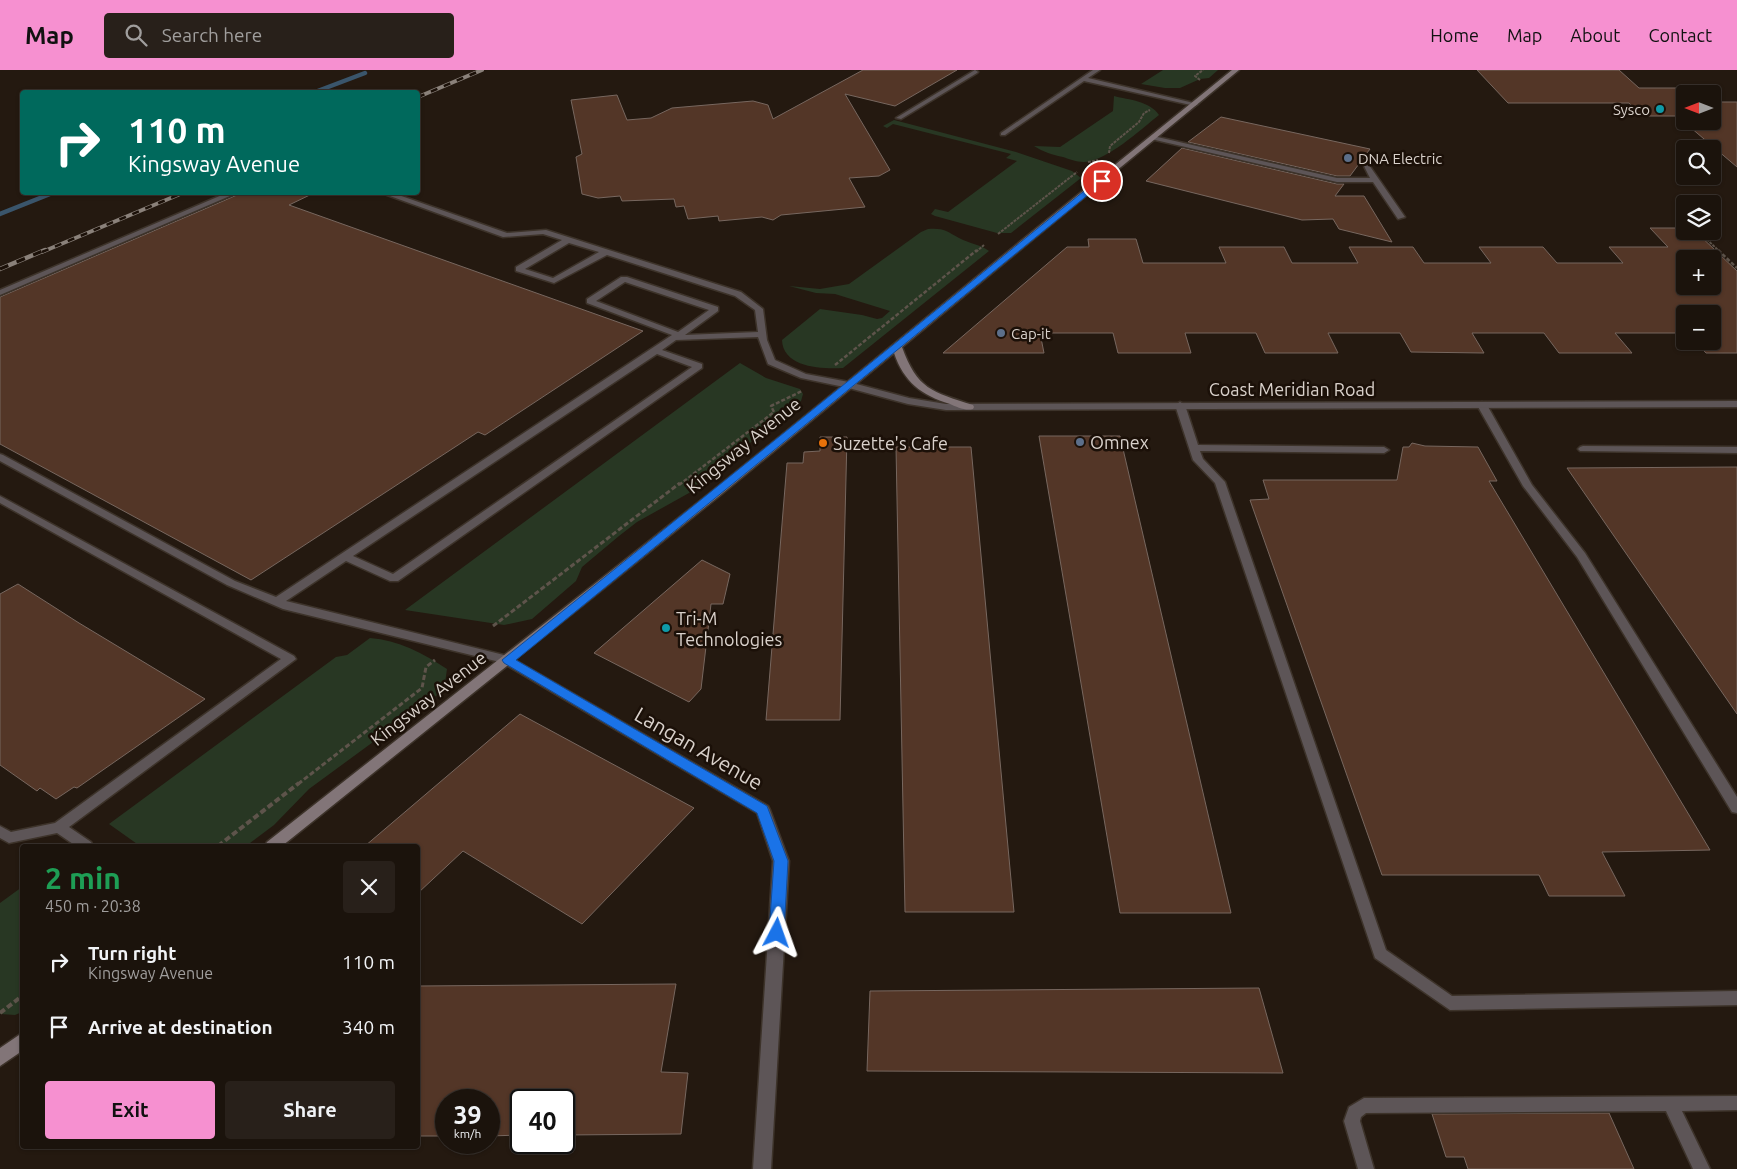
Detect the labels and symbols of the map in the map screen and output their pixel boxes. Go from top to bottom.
north arrow [1676,85,1721,130]
place label: Sysco [1613,101,1650,118]
marker: Sysco [1654,103,1666,115]
place label: DNA Electric [1358,150,1442,167]
marker: DNA Electric [1342,152,1354,164]
pin [1081,160,1123,202]
place label: Cap-it [1011,325,1051,342]
marker: Cap-it [995,327,1007,339]
street label: Coast Meridian Road [1209,379,1375,399]
street label: Kingsway Avenue [682,393,804,497]
place label: Omnex [1090,432,1149,452]
place label: Suzette's Cafe [833,433,948,453]
marker: Omnex [1074,436,1086,448]
marker: Suzette's Cafe [817,437,829,449]
place label: Tri-M Technologies [676,608,782,649]
marker: Tri-M Technologies [660,622,672,634]
street label: Kingsway Avenue [366,647,490,749]
street label: Langan Avenue [631,702,767,794]
position arrow [750,906,802,958]
speed limit sign: 40 [510,1089,575,1154]

